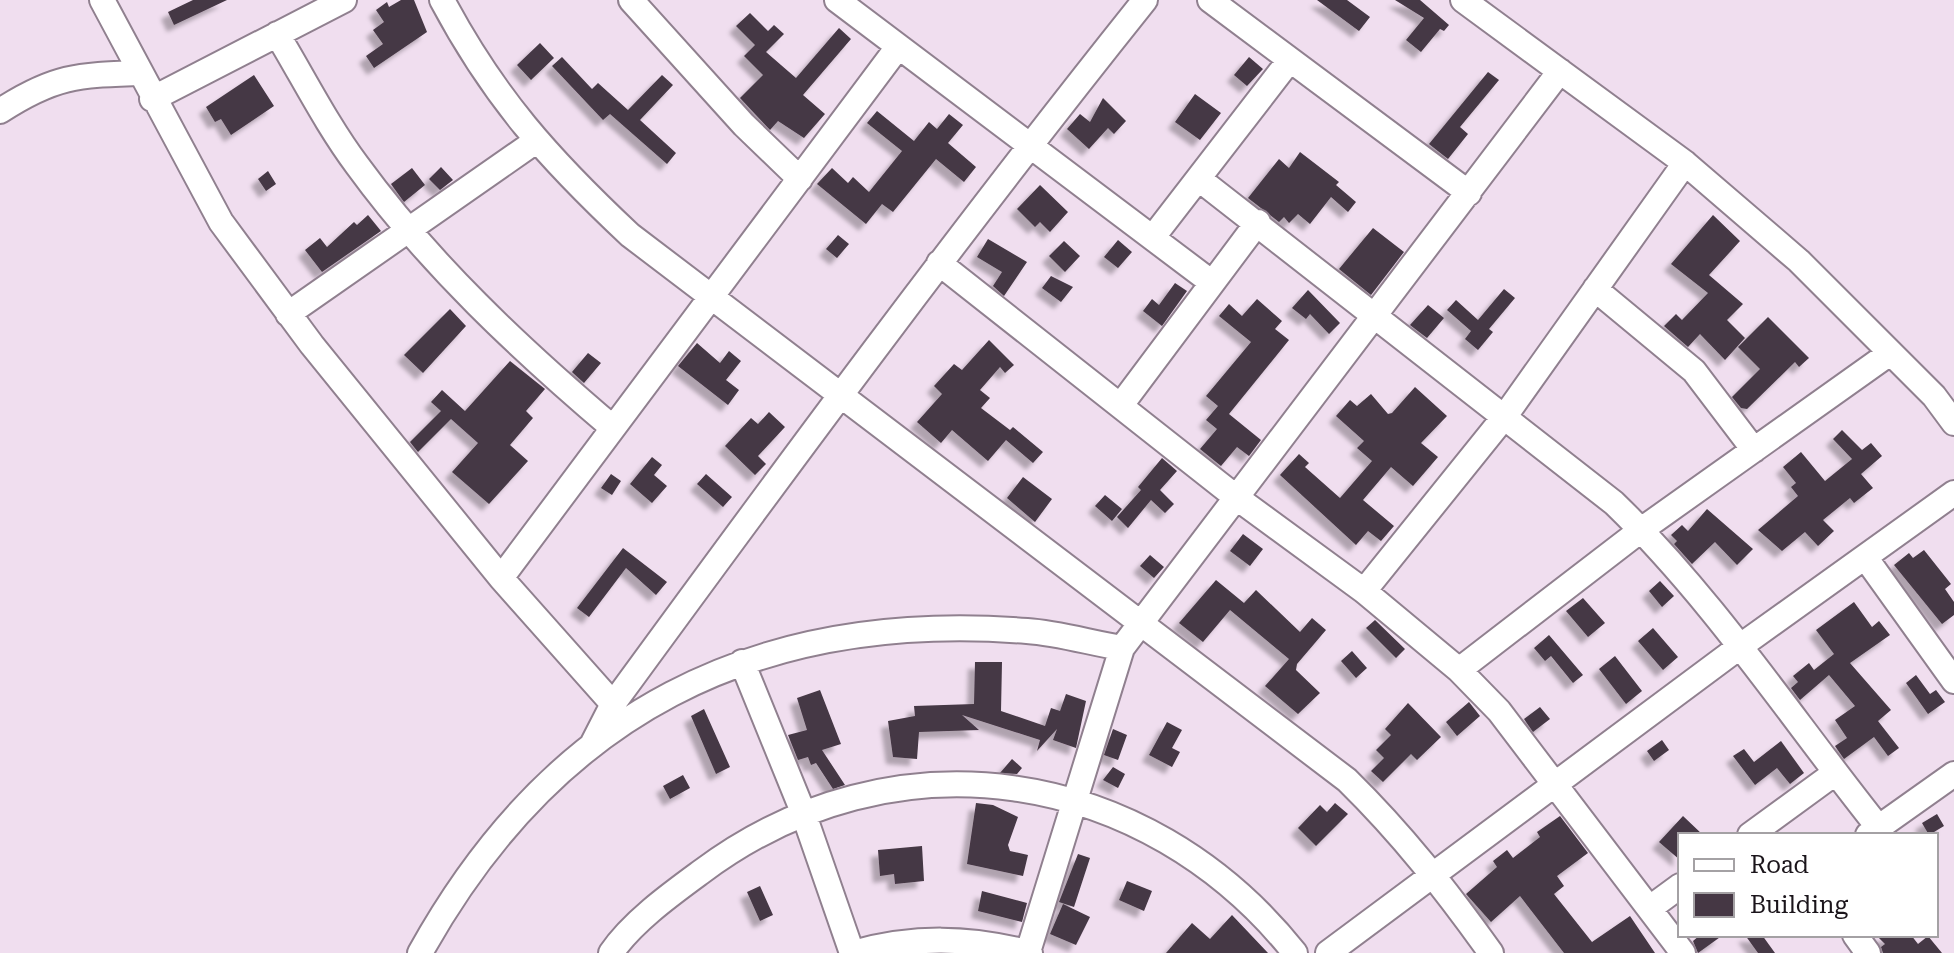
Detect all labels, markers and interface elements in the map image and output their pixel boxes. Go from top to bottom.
legend [1678,833,1938,937]
text: Road [1750,851,1809,879]
text: Building [1750,891,1848,919]

